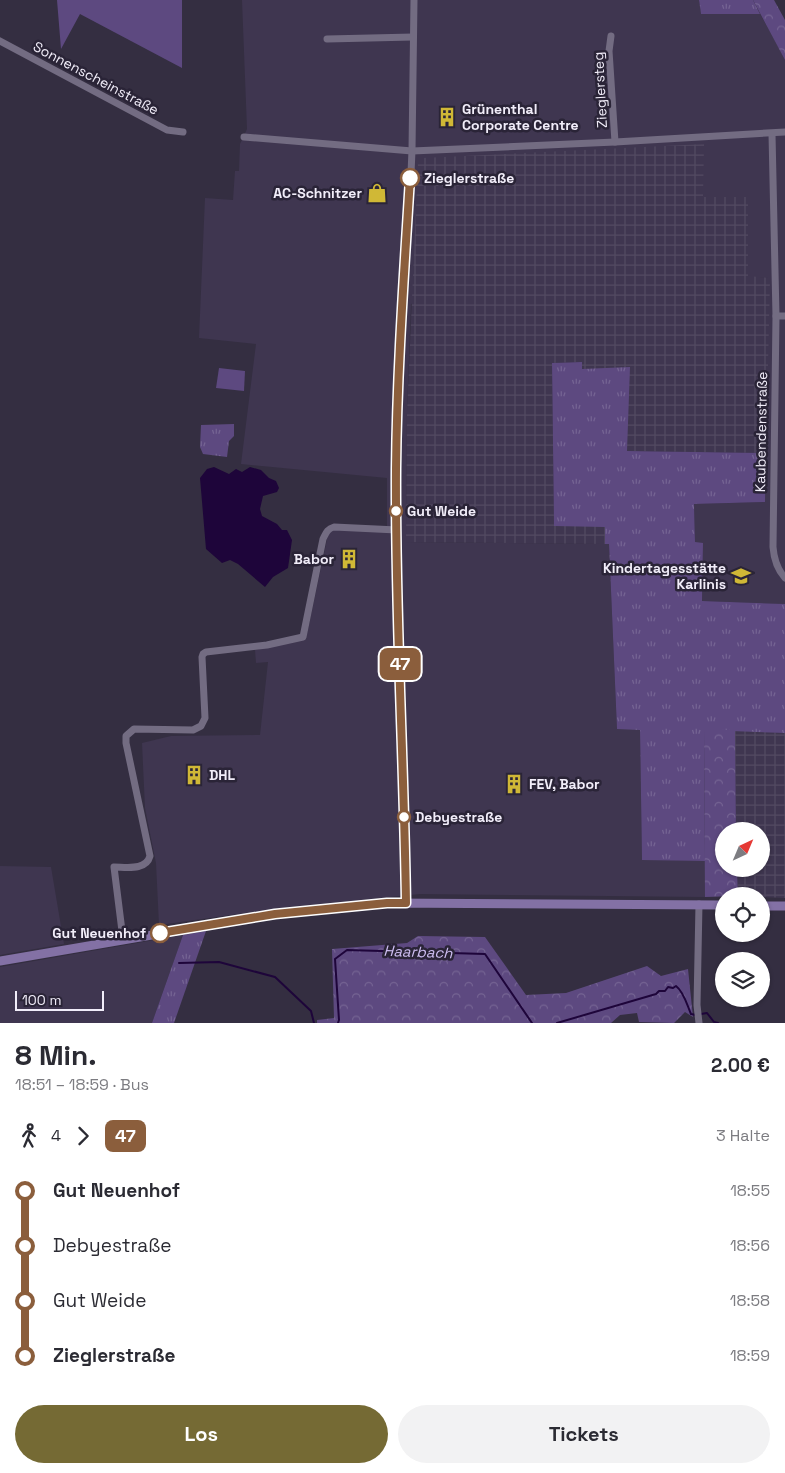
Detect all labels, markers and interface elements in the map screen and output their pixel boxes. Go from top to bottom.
street label: Sonnenscheinstraße [30,37,162,119]
street label: Zieglersteg [589,51,611,129]
place label: Grünenthal Corporate Centre [462,100,579,134]
building icon: Grünenthal Corporate Centre [436,106,458,128]
marker: Zieglerstraße [400,168,420,188]
place label: Zieglerstraße [424,169,514,187]
shop icon: AC-Schnitzer [366,182,388,204]
place label: AC-Schnitzer [273,184,362,202]
street label: Kaubendenstraße [751,372,771,492]
place label: Gut Weide [407,502,476,520]
marker: Gut Weide [389,504,403,518]
building icon: Babor [338,548,360,570]
place label: Babor [294,550,334,568]
place label: Kindertagesstätte Karlinis [603,559,726,593]
school or university icon: Kindertagesstätte Karlinis [730,565,752,587]
line badge: 47 [378,648,422,680]
text: 47 [390,652,410,675]
building icon: DHL [183,764,205,786]
place label: DHL [209,766,236,784]
building icon: FEV, Babor [503,773,525,795]
place label: FEV, Babor [529,775,600,793]
place label: Debyestraße [415,808,502,826]
marker: Debyestraße [397,810,411,824]
north arrow [715,822,770,878]
map controls [715,822,770,1007]
button: locate [715,887,770,942]
marker: Gut Neuenhof [150,923,170,943]
place label: Gut Neuenhof [52,924,146,942]
water label: Haarbach [383,941,454,962]
button: layers [715,952,770,1007]
scale bar [15,988,104,1011]
text: 100 m [22,991,61,1009]
text: 8 Min. [15,1037,97,1073]
text: 2.00 € [711,1053,770,1078]
text: 18:51 – 18:59 · Bus [15,1074,149,1095]
icon: walk [15,1122,43,1150]
icon: forward [69,1122,97,1150]
text: 47 [115,1124,136,1147]
text: 4 [51,1125,61,1146]
text: 3 Halte [716,1125,770,1146]
text: Gut Neuenhof [53,1178,180,1203]
text: 18:55 [730,1180,770,1201]
text: Debyestraße [53,1233,171,1258]
text: 18:56 [730,1235,770,1256]
text: Gut Weide [53,1288,146,1313]
text: 18:58 [730,1290,770,1311]
text: Zieglerstraße [53,1343,175,1368]
text: 18:59 [730,1345,770,1366]
button: Los [15,1405,388,1463]
button: Tickets [398,1405,770,1463]

